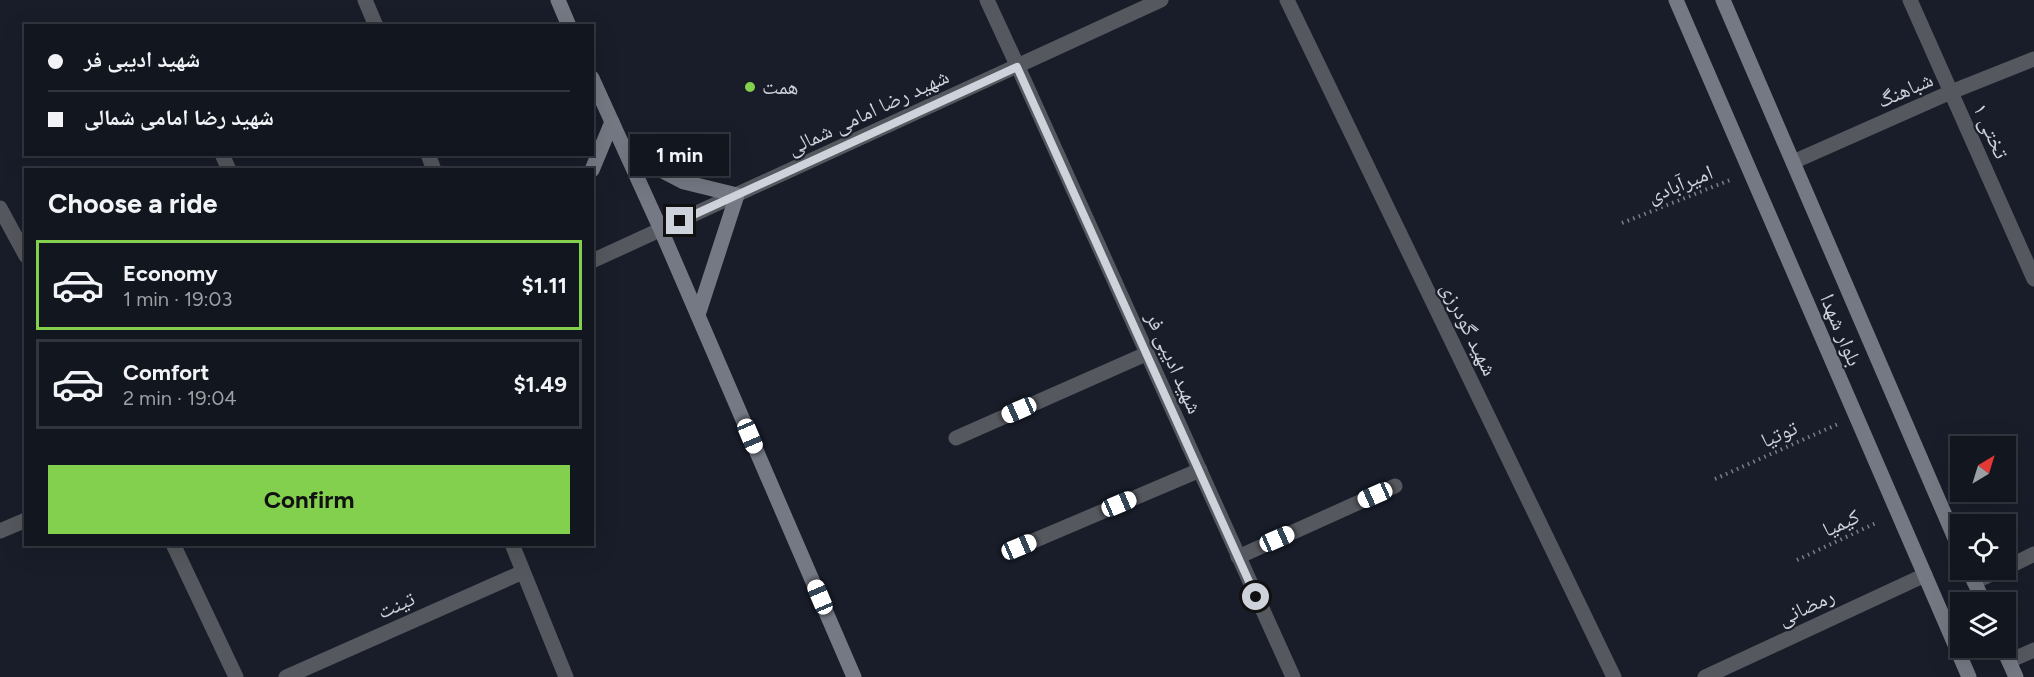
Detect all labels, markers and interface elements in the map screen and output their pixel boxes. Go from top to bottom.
text: شهید ادیبی فر [84,46,200,73]
street label: شهید رضا امامی شمالی [783,63,953,161]
street label: شباهنگ [1873,66,1937,113]
place label: همت [762,74,799,99]
marker: همت [743,80,757,94]
street label: تختی ١ [1967,99,2015,163]
text: شهید رضا امامی شمالی [84,104,274,131]
callout: 1 min [630,134,730,176]
text: 1 min [656,143,703,167]
street label: امیرآبادی [1643,159,1716,208]
text: Choose a ride [48,187,217,220]
route end [666,207,693,234]
icon: car [51,258,105,312]
text: Economy [123,260,218,287]
text: $1.11 [522,272,567,299]
street label: شهید گودرزی [1436,278,1503,380]
text: 1 min · 19:03 [123,287,232,311]
street label: بلوار شهدا [1815,290,1868,370]
street label: شهید ادیبی فر [1140,307,1208,418]
icon: car [51,357,105,411]
text: Comfort [123,359,209,386]
text: $1.49 [513,371,567,398]
text: 2 min · 19:04 [123,386,237,410]
car [999,394,1039,426]
street label: توتیا [1757,415,1801,453]
car [735,416,765,456]
north arrow [1950,436,2016,502]
map controls [1950,436,2016,658]
button: Confirm [48,465,570,534]
car [1355,479,1395,511]
car [1099,489,1139,519]
street label: کیمیا [1818,503,1863,542]
button: locate [1950,514,2016,580]
car [1257,523,1297,555]
car [999,532,1039,562]
car [805,577,835,617]
route start [1242,583,1269,610]
street label: رمضانی [1774,583,1838,631]
street label: تینت [373,585,418,624]
button: layers [1950,592,2016,658]

